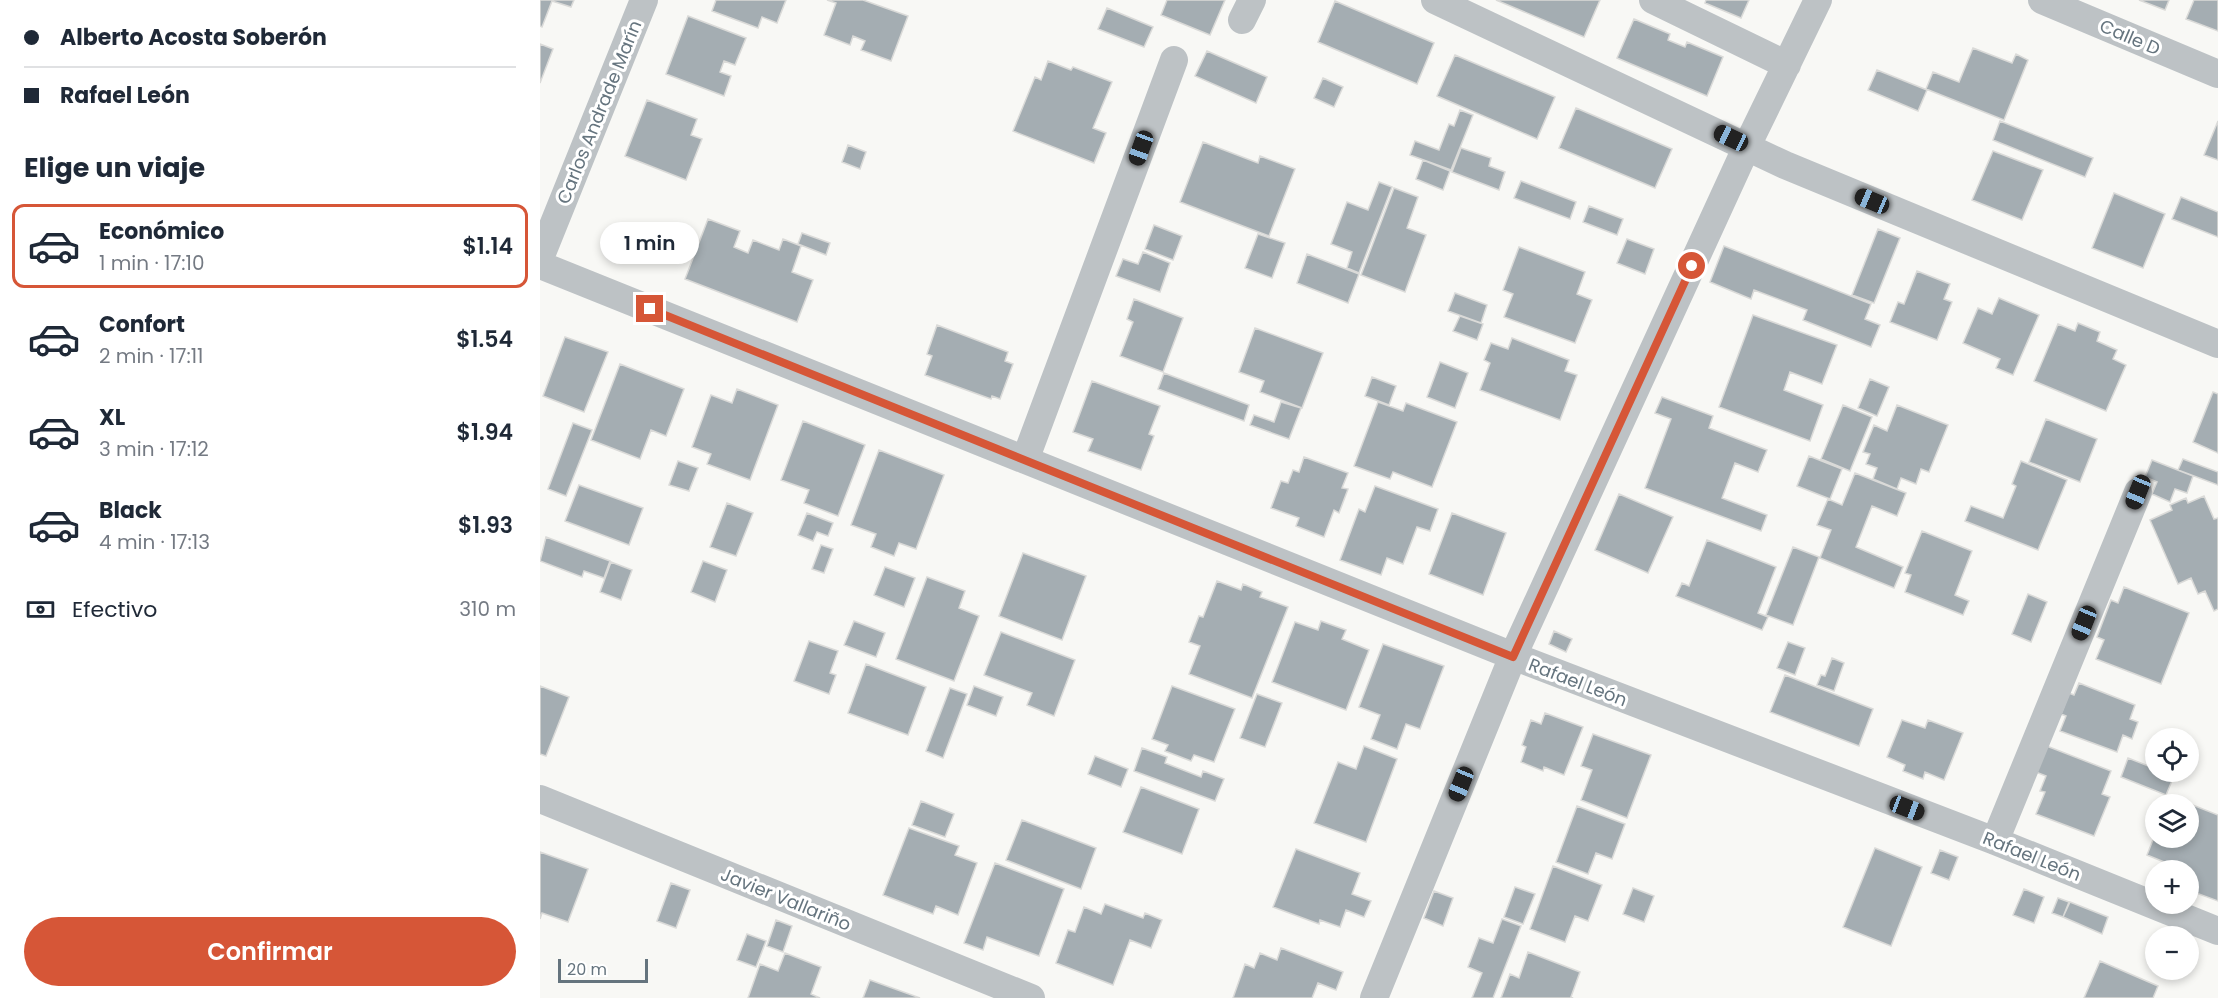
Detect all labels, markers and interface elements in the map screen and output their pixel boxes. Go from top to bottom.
street label: Calle D [2096,13,2164,61]
street label: Carlos Andrade Marín [551,16,647,208]
text: Alberto Acosta Soberón [60,22,327,53]
text: Rafael León [60,80,190,111]
car [1711,122,1751,154]
car [1126,128,1156,168]
text: Elige un viaje [24,149,205,186]
car [1852,186,1892,216]
text: Económico [99,216,224,247]
icon: car [27,219,81,273]
callout: 1 min [600,222,700,264]
text: 1 min [624,229,675,257]
text: $1.14 [462,231,513,262]
text: 1 min · 17:10 [99,249,205,277]
route start [1678,252,1705,279]
route end [636,295,663,322]
text: Confort [99,309,185,340]
icon: car [27,312,81,366]
text: $1.54 [456,324,513,355]
text: 2 min · 17:11 [99,342,203,370]
text: XL [99,402,125,433]
icon: car [27,405,81,459]
text: $1.94 [457,417,513,448]
text: 3 min · 17:12 [99,435,209,463]
car [2123,472,2153,512]
text: Black [99,495,162,526]
icon: car [27,498,81,552]
text: $1.93 [458,510,513,541]
text: 4 min · 17:13 [99,528,210,556]
icon: cash [24,593,57,626]
text: Efectivo [72,594,157,625]
text: 310 m [459,595,516,623]
car [2069,603,2099,643]
street label: Rafael León [1525,652,1631,712]
map controls [2145,728,2199,980]
button: locate [2145,728,2199,782]
car [1446,764,1476,804]
car [1887,793,1927,823]
button: layers [2145,794,2199,848]
street label: Rafael León [1979,825,2085,887]
button: + [2145,860,2199,914]
street label: Javier Vallariño [717,861,855,937]
button: Confirmar [24,917,516,986]
button: − [2145,926,2199,980]
scale bar [558,956,648,984]
text: 20 m [567,958,607,981]

